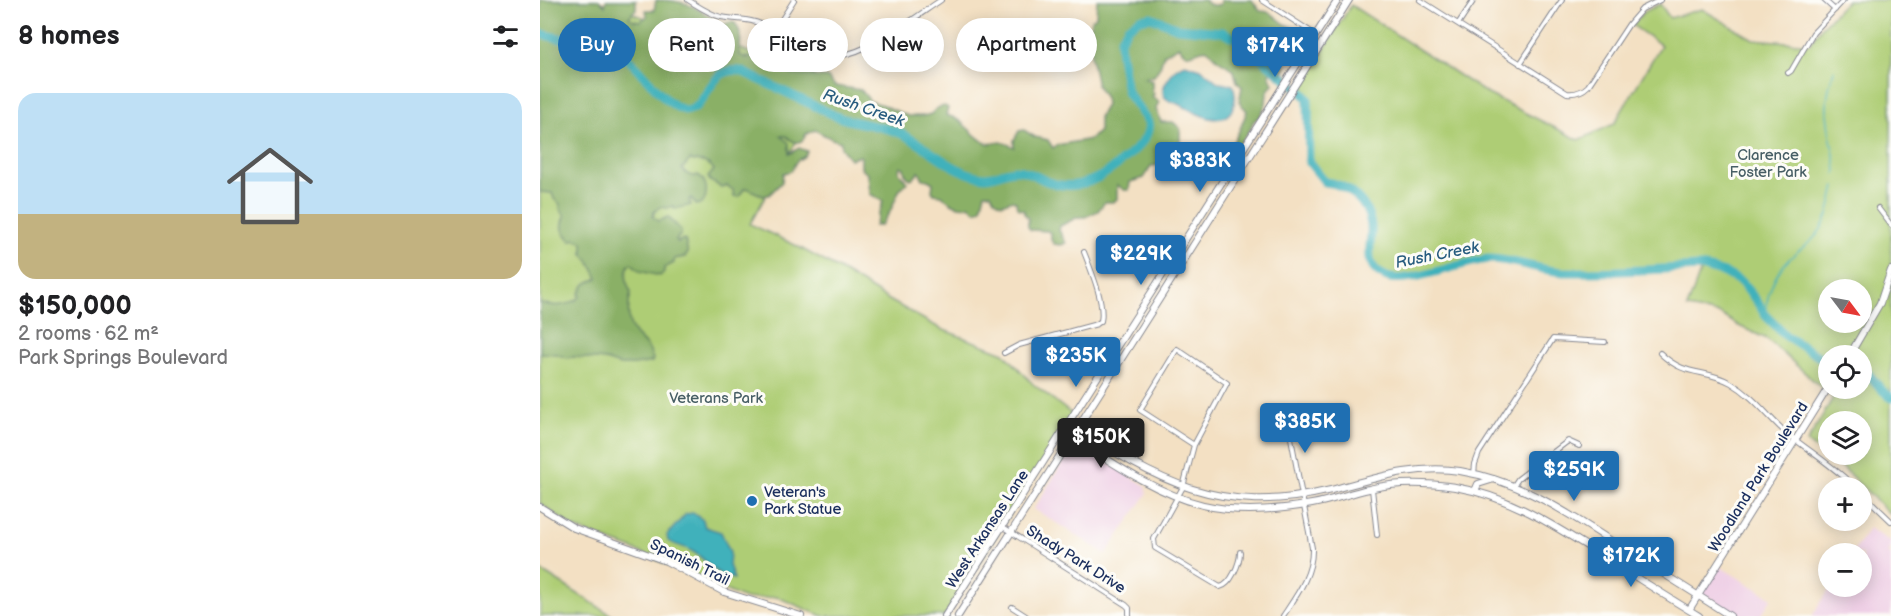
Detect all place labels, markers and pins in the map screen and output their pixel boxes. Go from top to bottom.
pin: $174K [1233,27,1317,78]
pin: $383K [1158,142,1242,193]
pin: $229K [1099,235,1183,286]
pin: $235K [1034,337,1118,388]
pin: $385K [1263,403,1347,454]
pin: $150K [1059,418,1143,469]
pin: $259K [1532,451,1616,502]
place label: Veteran's Park Statue [764,483,841,519]
marker: Veteran's Park Statue [745,494,759,508]
pin: $172K [1589,537,1673,588]

